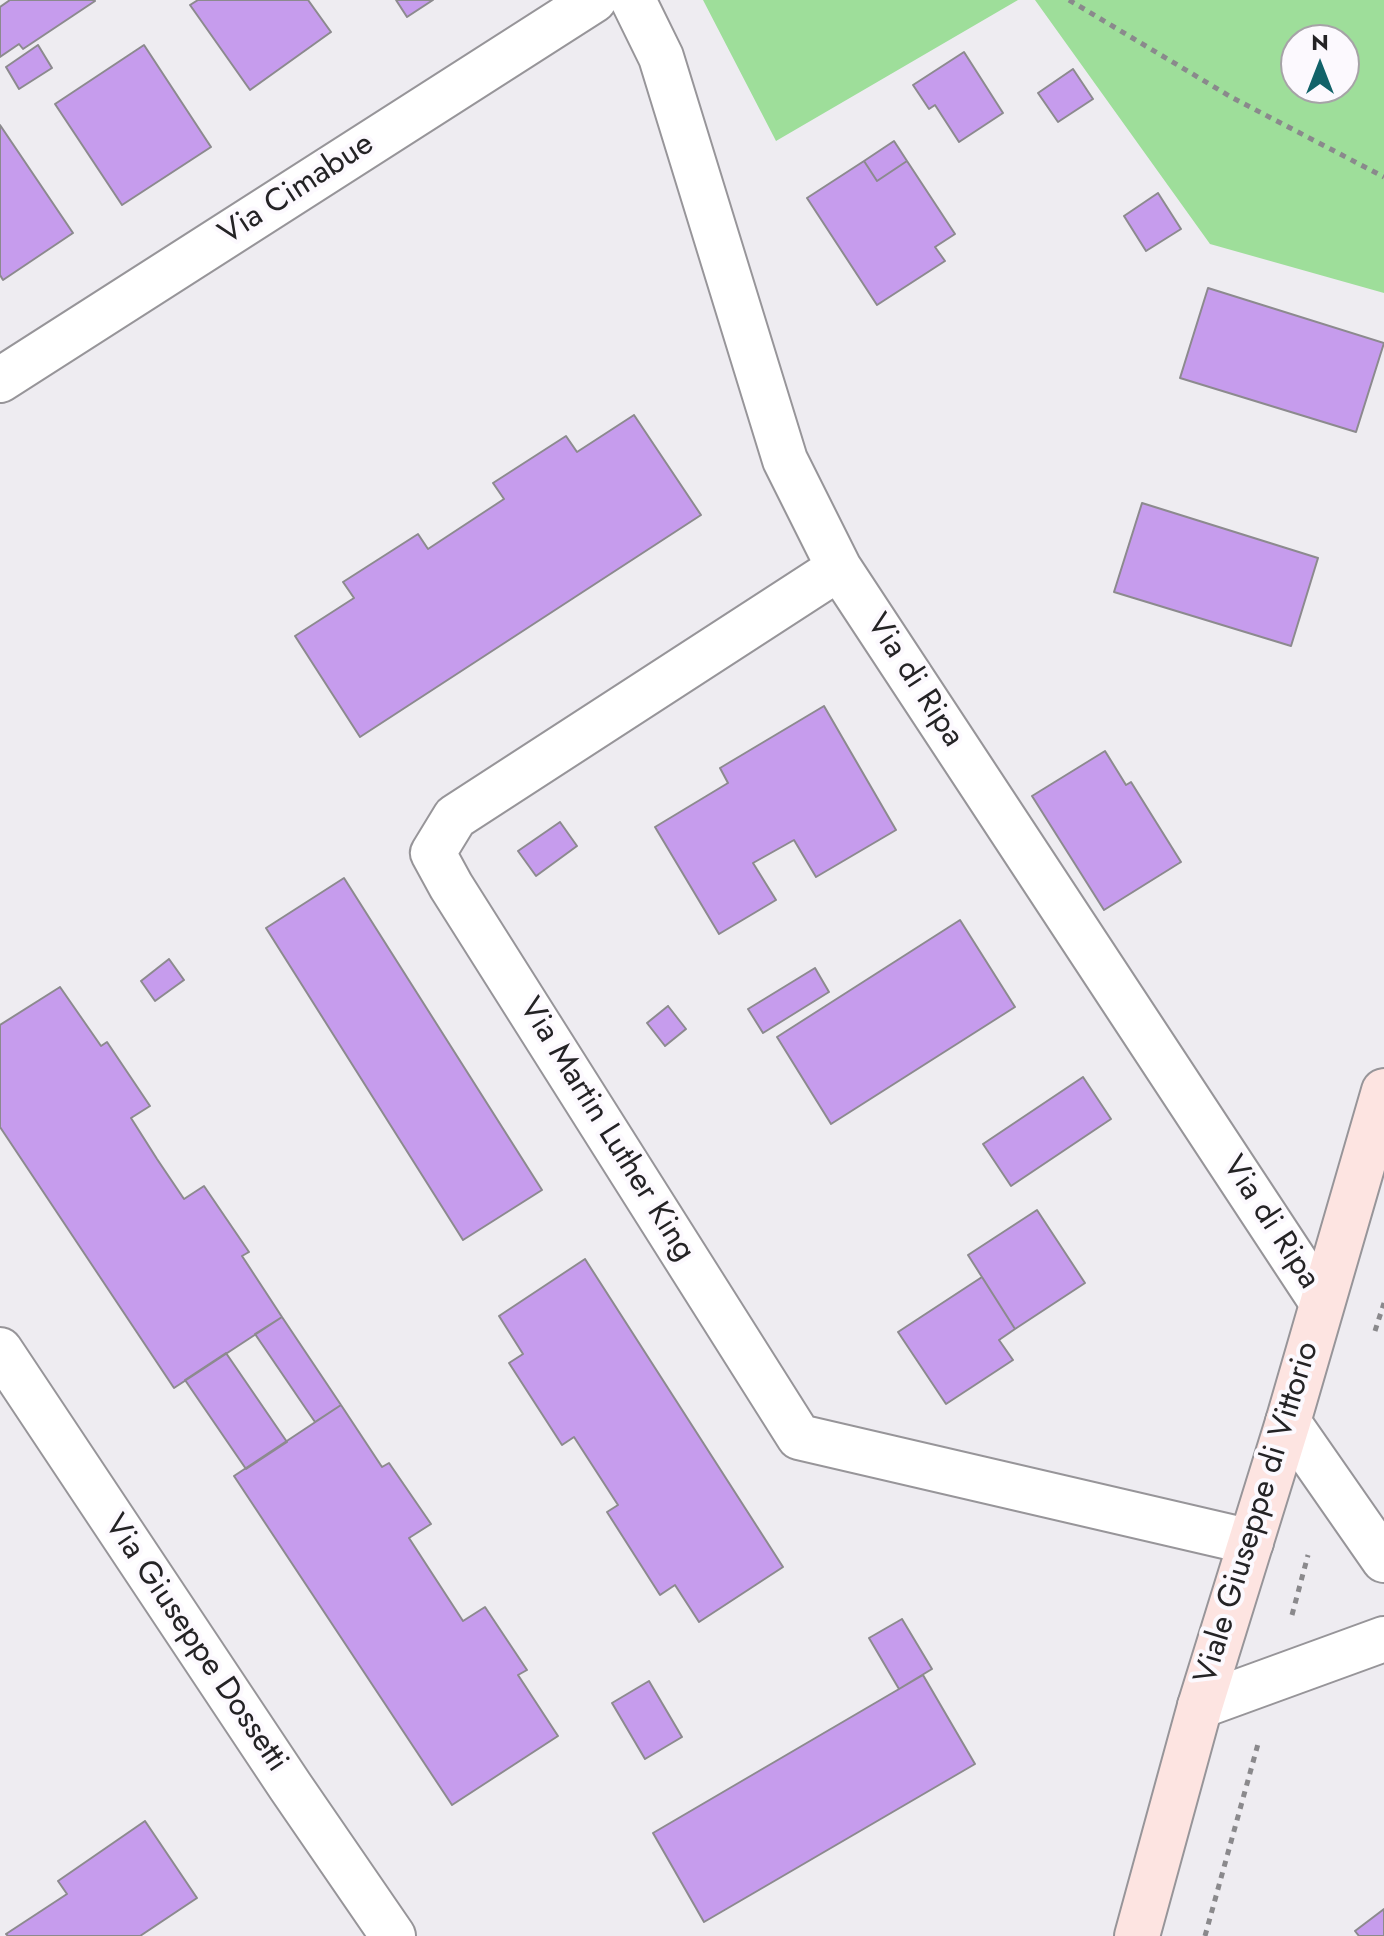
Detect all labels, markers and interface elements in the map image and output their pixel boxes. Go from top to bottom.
north arrow [1280,24,1360,104]
text: N [1311,26,1329,58]
street label: Via Cimabue [213,126,381,254]
street label: Via di Ripa [857,607,971,755]
street label: Via Martin Luther King [510,991,702,1269]
street label: Via di Ripa [1213,1149,1327,1297]
street label: Viale Giuseppe di Vittorio [1188,1337,1328,1689]
street label: Via Giuseppe Dossetti [95,1508,295,1780]

